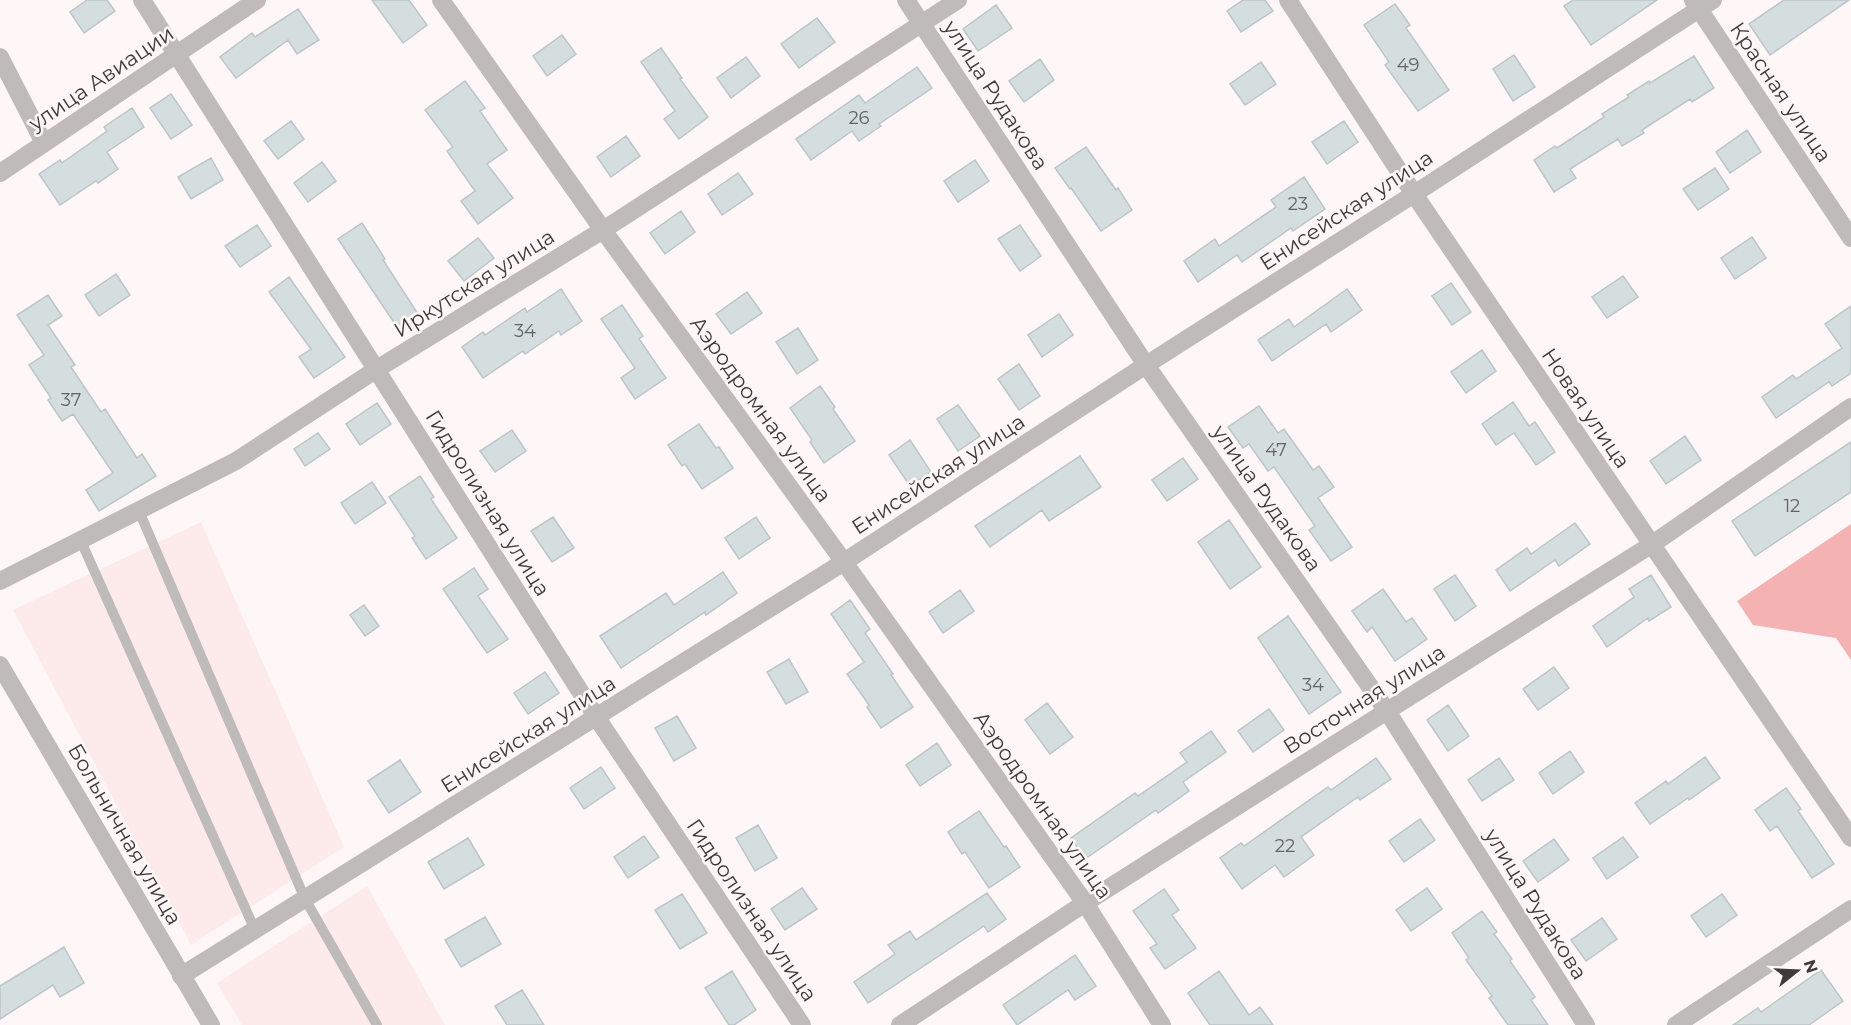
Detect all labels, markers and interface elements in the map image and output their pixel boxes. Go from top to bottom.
street label: улица Рудакова [938,15,1054,174]
street label: Красная улица [1725,17,1837,167]
street label: улица Авиации [23,20,178,136]
house number: 49 [1397,54,1419,76]
house number: 26 [848,107,870,129]
street label: Енисейская улица [1255,145,1437,275]
house number: 23 [1288,193,1308,215]
street label: Иркутская улица [389,224,559,342]
street label: Аэродромная улица [685,311,837,507]
house number: 34 [514,320,536,342]
street label: Новая улица [1537,343,1635,473]
house number: 37 [61,389,81,411]
street label: Гидролизная улица [421,405,555,601]
street label: Енисейская улица [847,409,1029,539]
street label: улица Рудакова [1207,419,1327,576]
house number: 47 [1265,439,1287,461]
house number: 12 [1784,495,1800,517]
street label: Восточная улица [1278,639,1450,759]
street label: Енисейская улица [436,670,620,798]
house number: 34 [1302,674,1324,696]
street label: Аэродромная улица [969,706,1117,904]
street label: Больничная улица [63,739,187,929]
street label: Гидролизная улица [682,814,822,1006]
street label: улица Рудакова [1479,823,1592,984]
house number: 22 [1275,835,1295,857]
north arrow [1767,941,1827,1001]
text: N [1800,957,1822,976]

